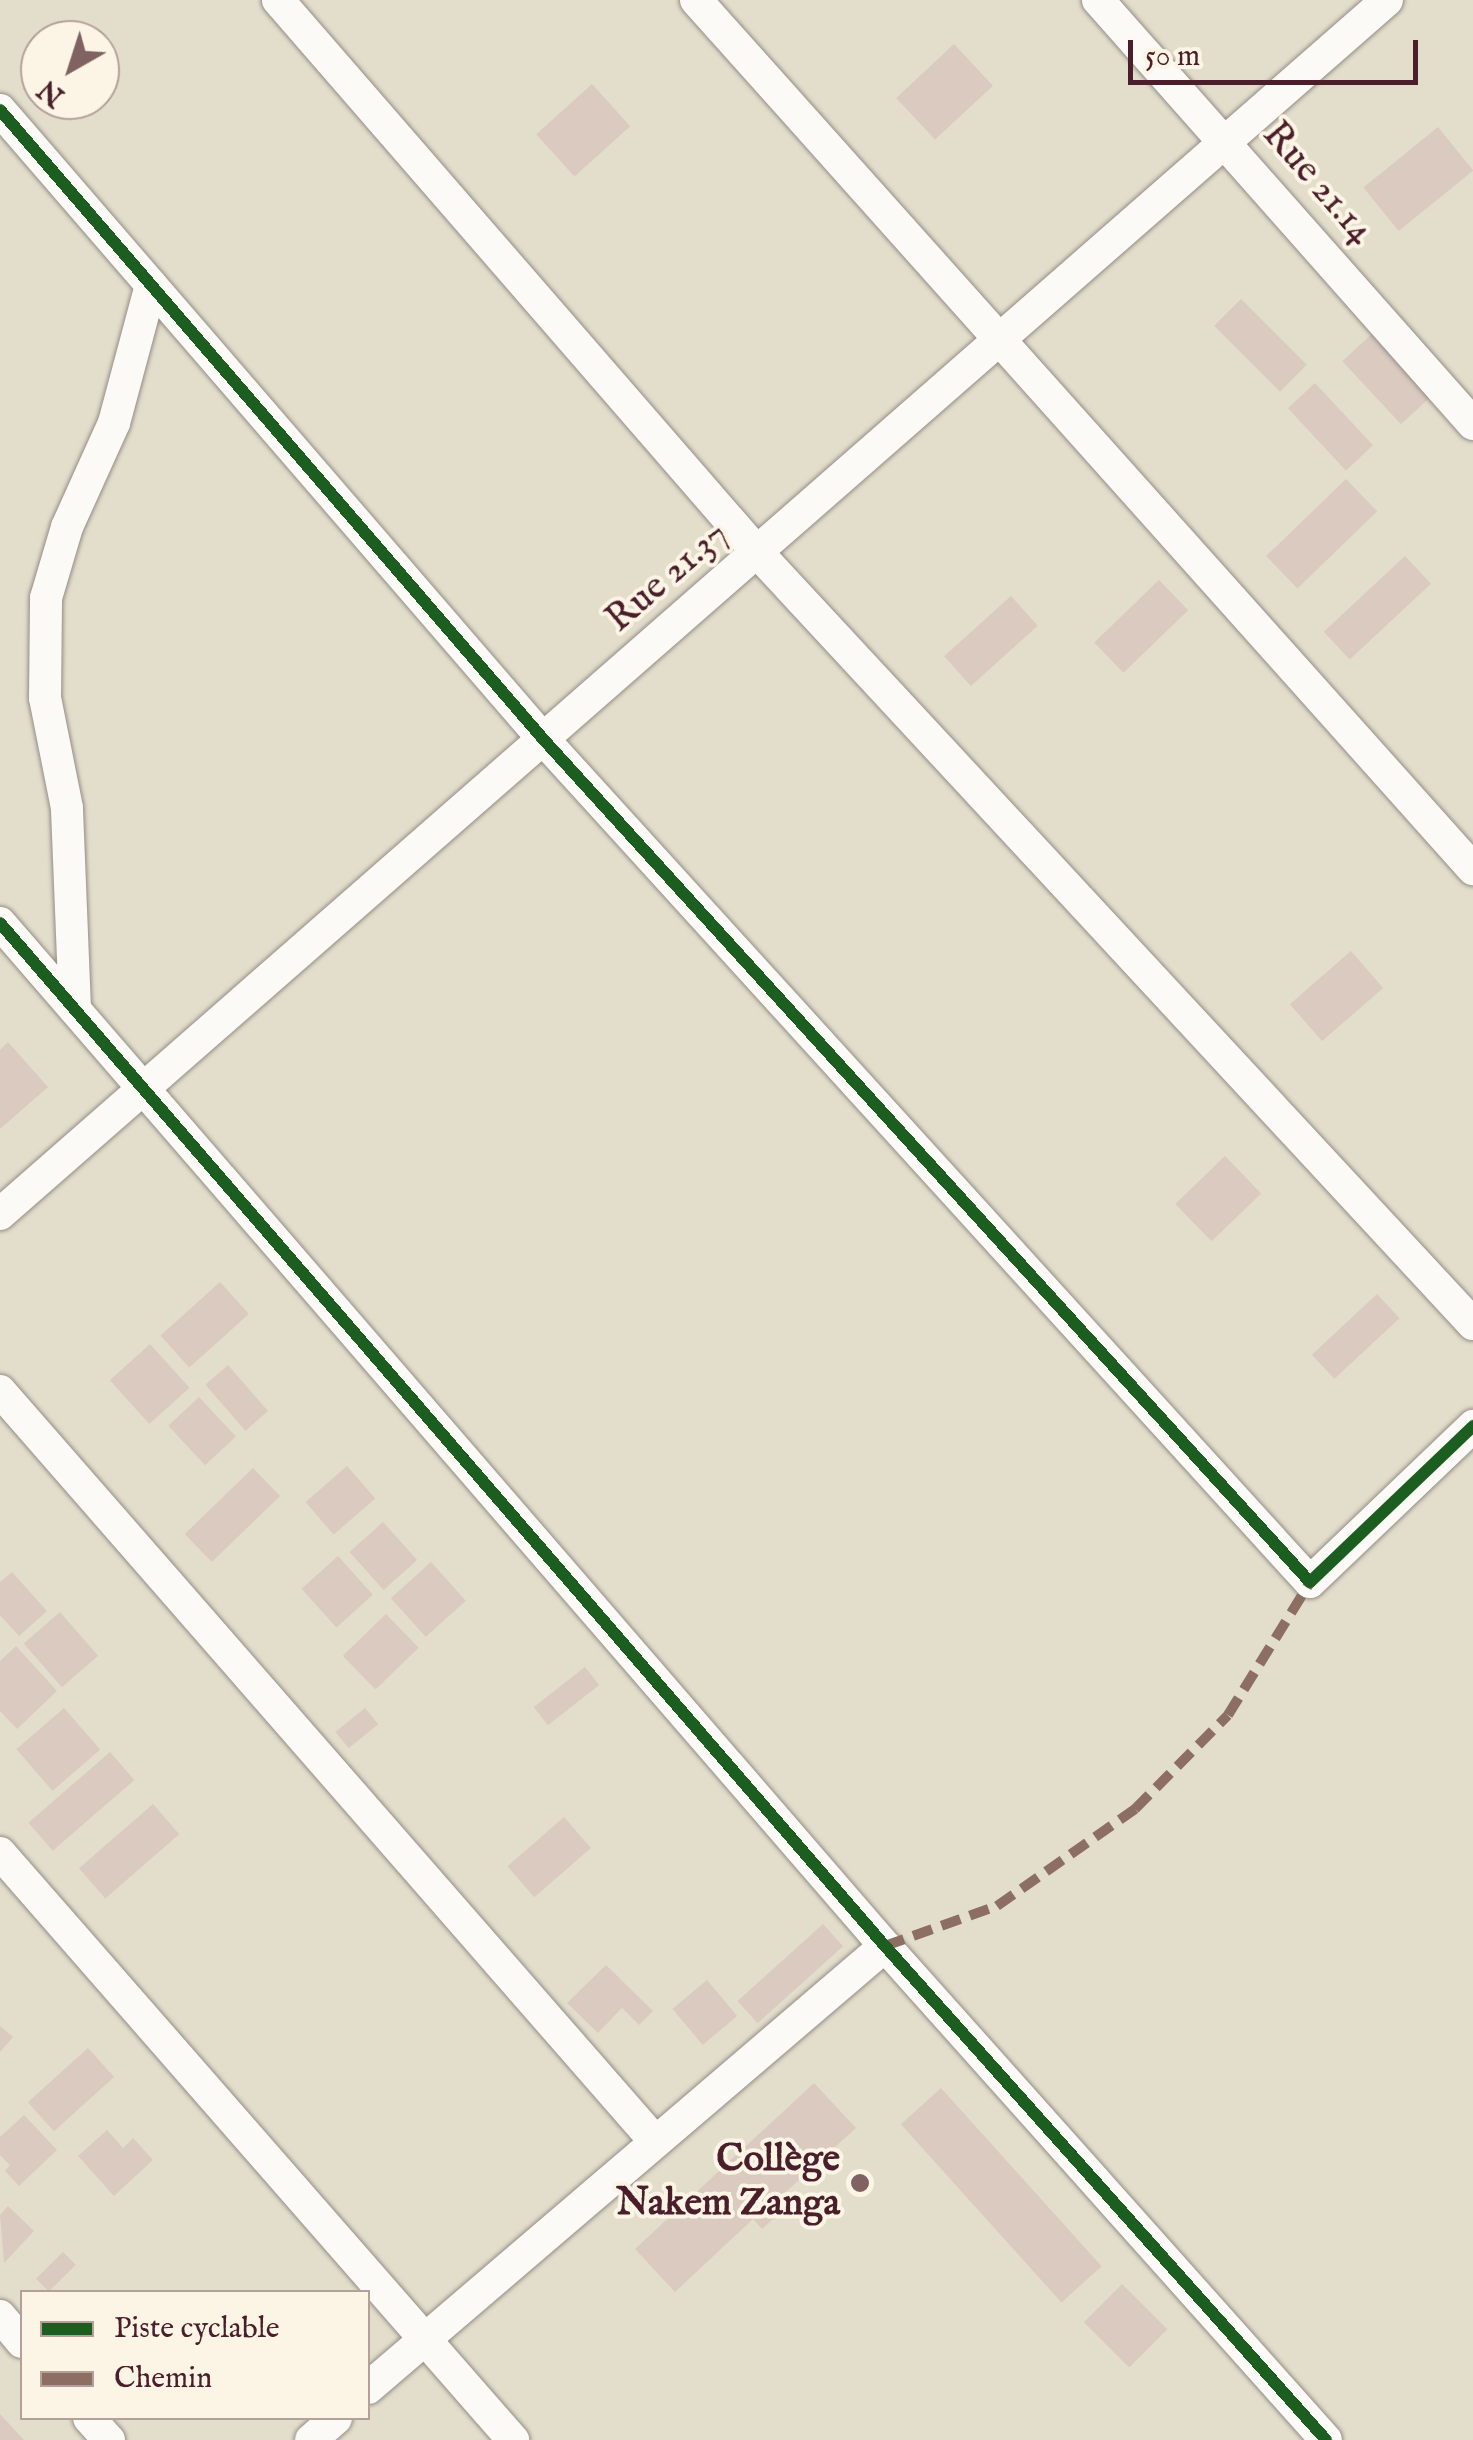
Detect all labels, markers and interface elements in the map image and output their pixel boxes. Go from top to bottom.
north arrow [20,20,120,120]
scale bar [1133,20,1423,82]
text: 50 m [1145,38,1200,76]
text: N [32,71,73,113]
street label: Rue 21.14 [1252,114,1382,254]
street label: Rue 21.37 [598,513,738,643]
place label: Collège Nakem Zanga [616,2138,840,2228]
marker: Collège Nakem Zanga [849,2172,871,2194]
legend [20,2290,370,2420]
text: Piste cyclable [114,2310,280,2348]
text: Chemin [114,2360,212,2398]

